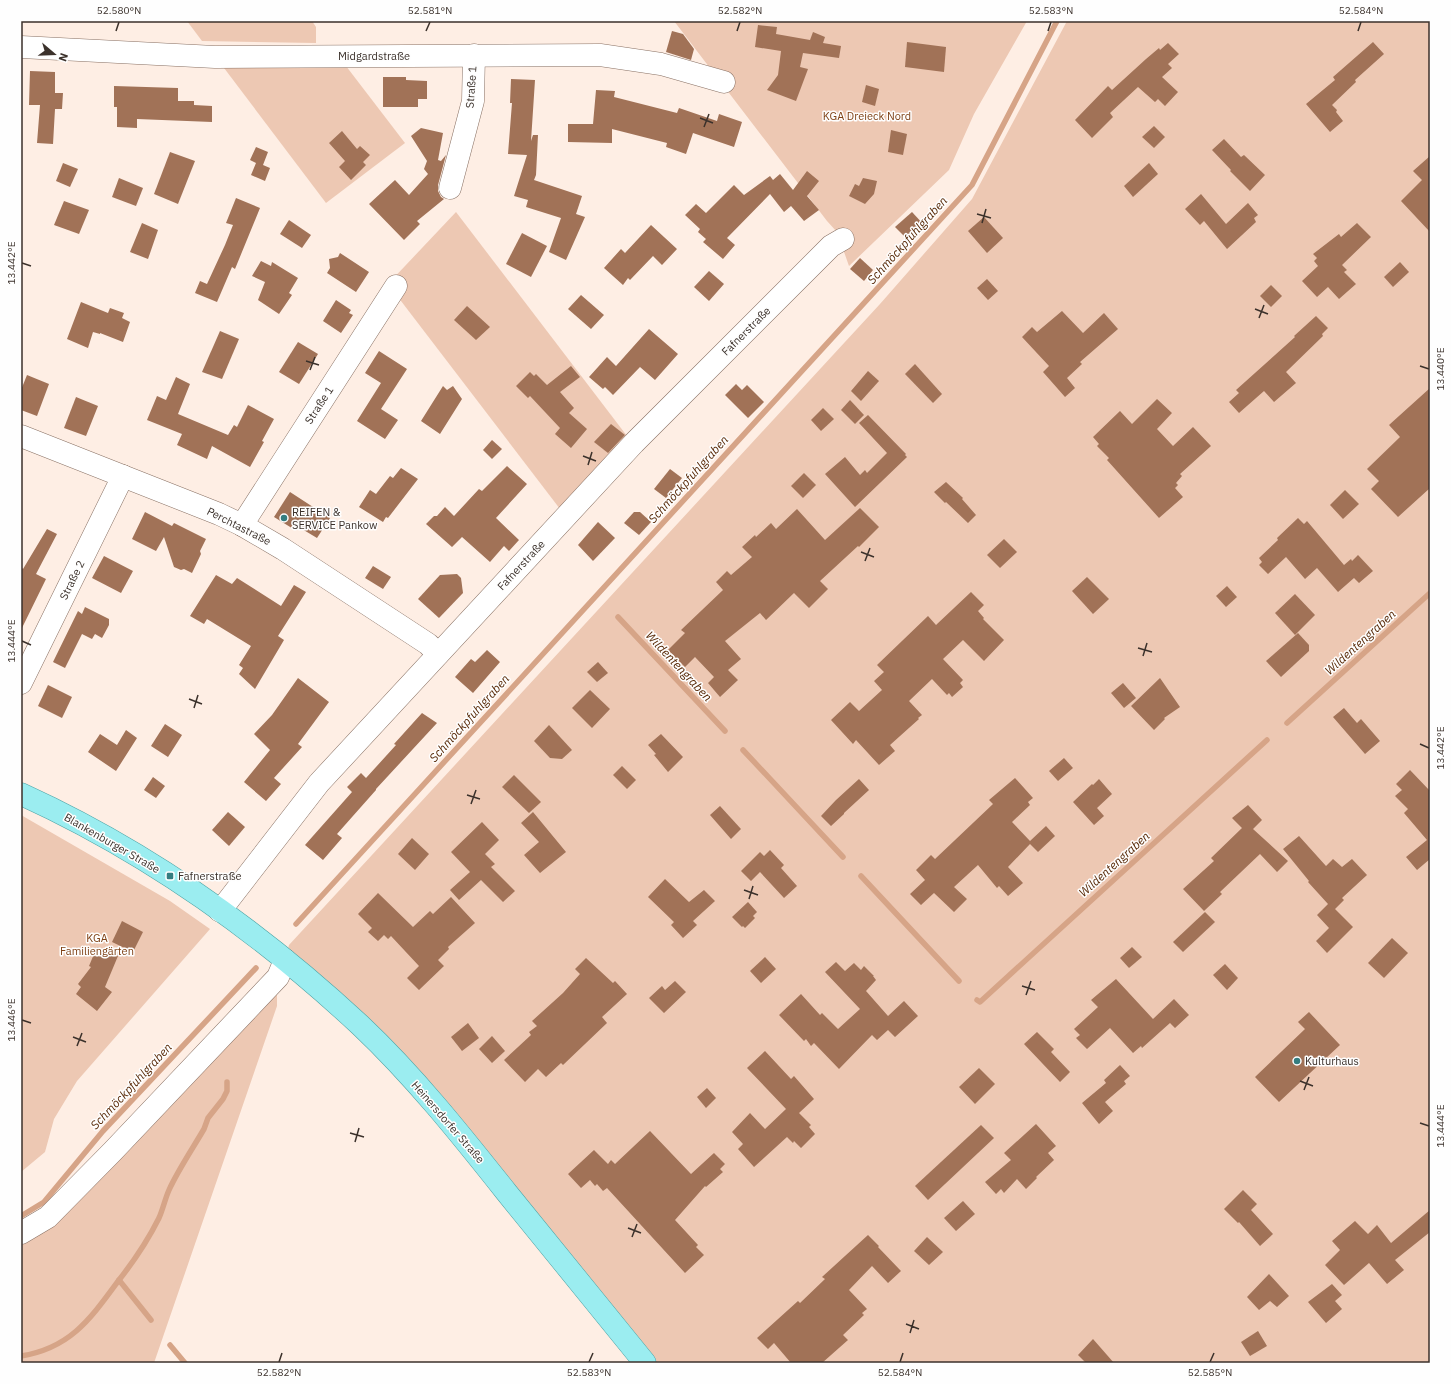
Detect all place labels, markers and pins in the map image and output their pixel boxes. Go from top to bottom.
place label: REIFEN & SERVICE Pankow [292,505,378,532]
marker: REIFEN & SERVICE Pankow [279,513,289,523]
place label: Fafnerstraße [178,869,242,883]
marker: Fafnerstraße [165,871,175,881]
place label: Kulturhaus [1305,1054,1359,1068]
marker: Kulturhaus [1292,1056,1302,1066]

